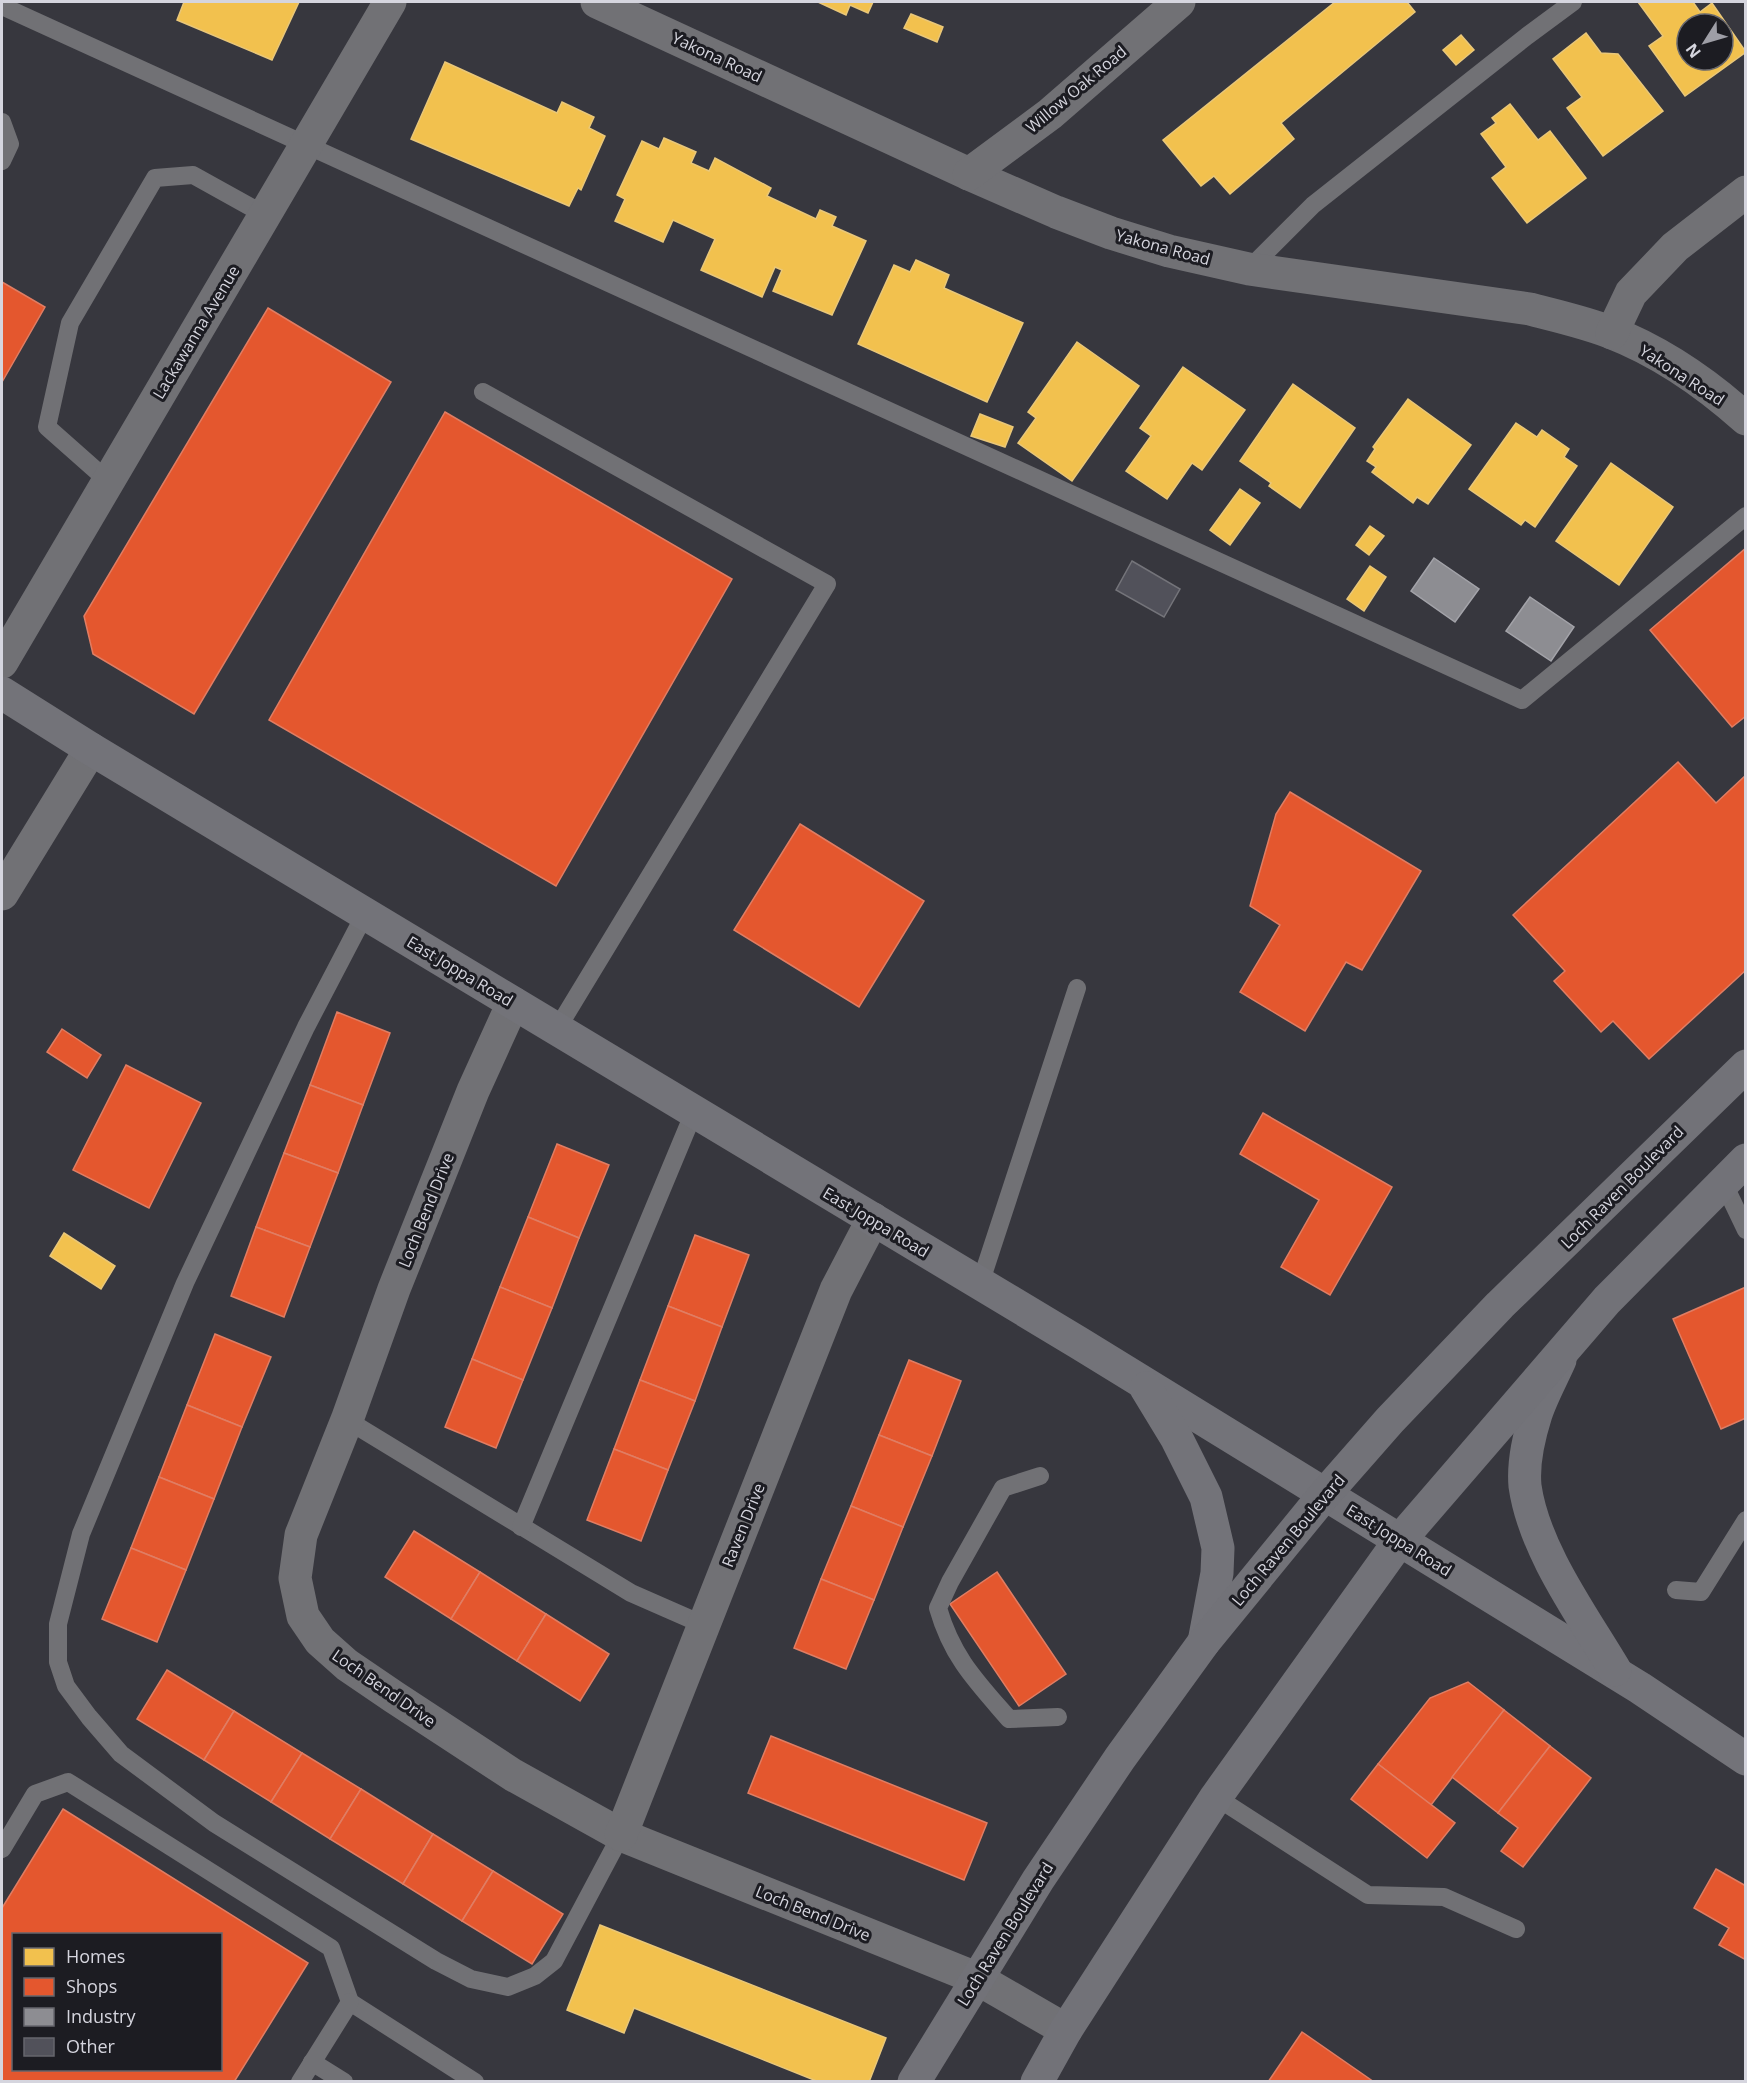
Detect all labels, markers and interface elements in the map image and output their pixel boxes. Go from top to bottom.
north arrow [1675,12,1735,72]
street label: Yakona Road [668,27,766,87]
text: N [1680,39,1706,63]
street label: Willow Oak Road [1021,40,1131,138]
street label: Yakona Road [1113,224,1213,270]
street label: Lackawanna Avenue [147,261,245,403]
street label: Yakona Road [1635,339,1729,411]
street label: East Joppa Road [403,931,517,1011]
street label: Loch Raven Boulevard [1556,1121,1688,1253]
street label: Loch Bend Drive [393,1149,459,1271]
street label: East Joppa Road [819,1182,933,1262]
street label: Loch Raven Boulevard [1226,1470,1350,1610]
street label: Raven Drive [716,1480,770,1570]
street label: East Joppa Road [1342,1499,1456,1581]
street label: Loch Bend Drive [328,1644,440,1732]
street label: Loch Raven Boulevard [952,1858,1058,2010]
street label: Loch Bend Drive [752,1880,874,1946]
legend [12,1933,222,2071]
text: Homes [66,1944,125,1968]
text: Shops [66,1974,117,1998]
text: Industry [66,2004,136,2028]
text: Other [66,2034,116,2058]

